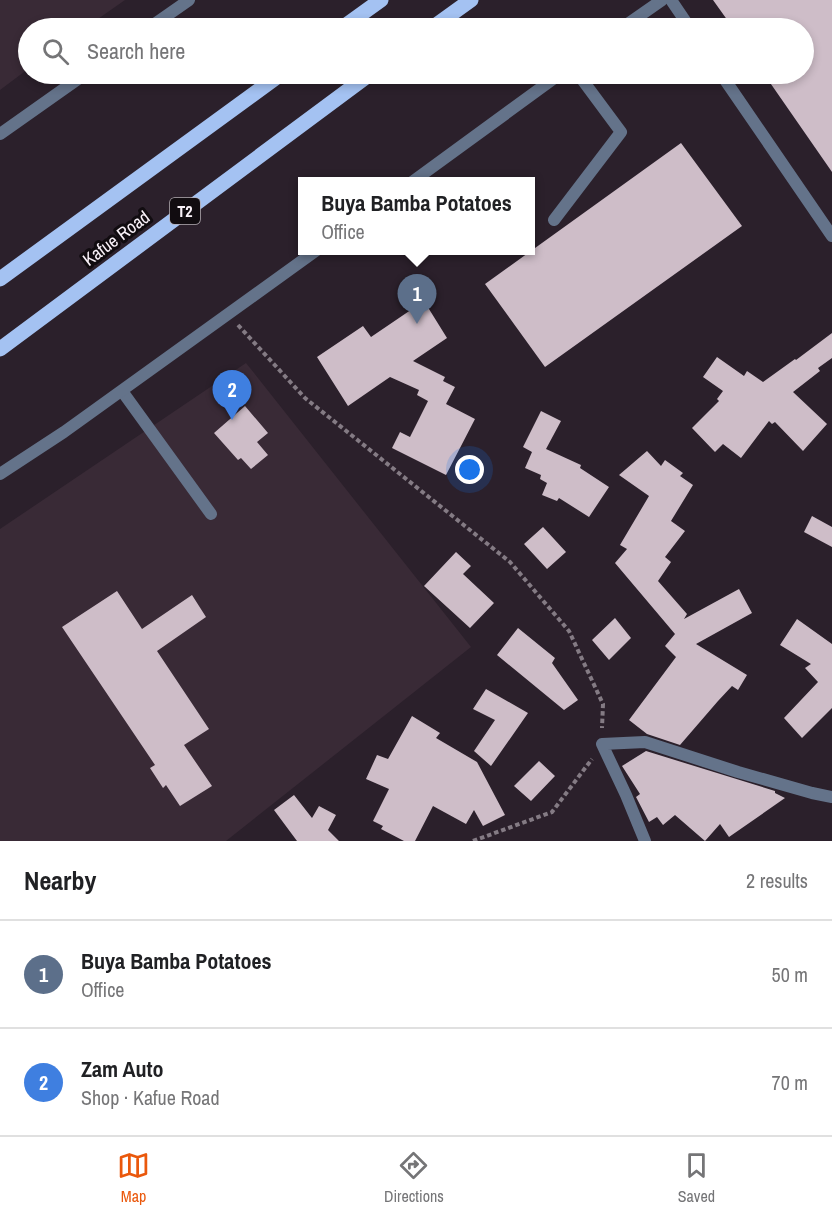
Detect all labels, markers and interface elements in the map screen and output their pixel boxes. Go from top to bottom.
search box [18,18,814,84]
icon: search [39,35,72,68]
text: Search here [87,36,185,66]
popup [298,177,535,255]
text: Buya Bamba Potatoes [321,188,512,218]
road number: T2 [170,198,200,224]
street label: Kafue Road [77,205,155,271]
text: Office [321,218,365,245]
pin: 1 [398,274,436,324]
pin: 2 [212,370,252,420]
your location [455,455,484,484]
text: Nearby [24,863,96,898]
text: 2 results [746,867,808,894]
text: Buya Bamba Potatoes [81,946,271,976]
text: 1 [39,961,48,988]
text: 50 m [772,961,808,988]
text: Office [81,976,124,1003]
text: Zam Auto [81,1054,164,1084]
text: 2 [39,1069,48,1096]
text: 70 m [772,1069,808,1096]
text: Shop · Kafue Road [81,1084,220,1111]
tab: Map [117,1149,150,1207]
tab: Directions [384,1149,444,1207]
tab: Saved [678,1149,715,1207]

